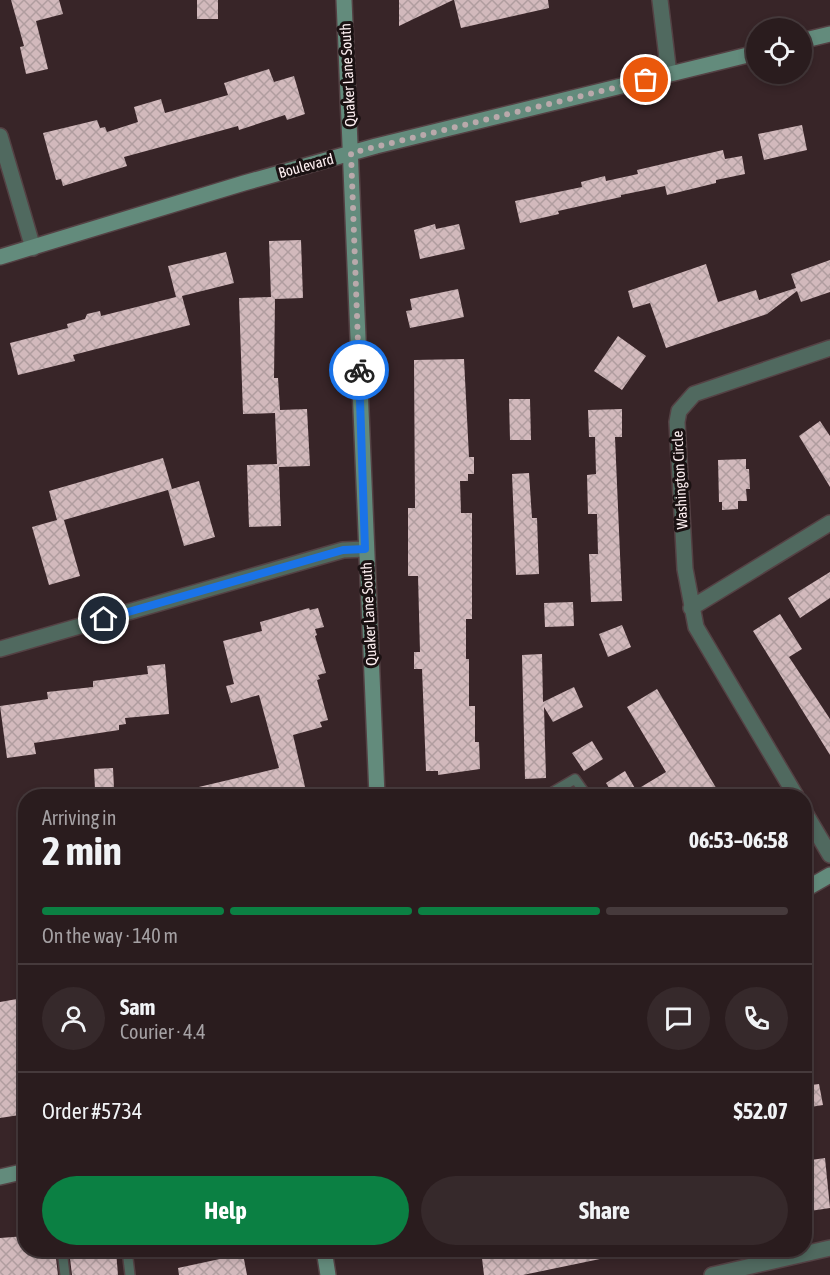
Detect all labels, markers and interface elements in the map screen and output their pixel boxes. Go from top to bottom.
map controls [746,18,812,84]
button: locate [746,18,812,84]
street label: Quaker Lane South [336,23,359,127]
pin [620,54,671,105]
icon: bag [629,63,662,96]
street label: Boulevard [276,150,335,181]
courier [329,340,389,400]
icon: bike [343,354,376,387]
street label: Washington Circle [668,430,691,530]
street label: Quaker Lane South [357,562,380,666]
pin [78,593,129,644]
icon: home [87,602,120,635]
text: Arriving in [42,806,116,829]
text: 06:53–06:58 [689,827,788,853]
text: 2 min [42,829,122,873]
text: On the way · 140 m [42,924,178,947]
button: person [42,987,105,1050]
button: chat [647,987,710,1050]
button: phone [725,987,788,1050]
text: Sam [120,994,155,1020]
text: Courier · 4.4 [120,1020,206,1043]
text: Order #5734 [42,1098,142,1124]
text: $52.07 [733,1098,788,1124]
button: Help [42,1176,409,1245]
button: Share [421,1176,788,1245]

